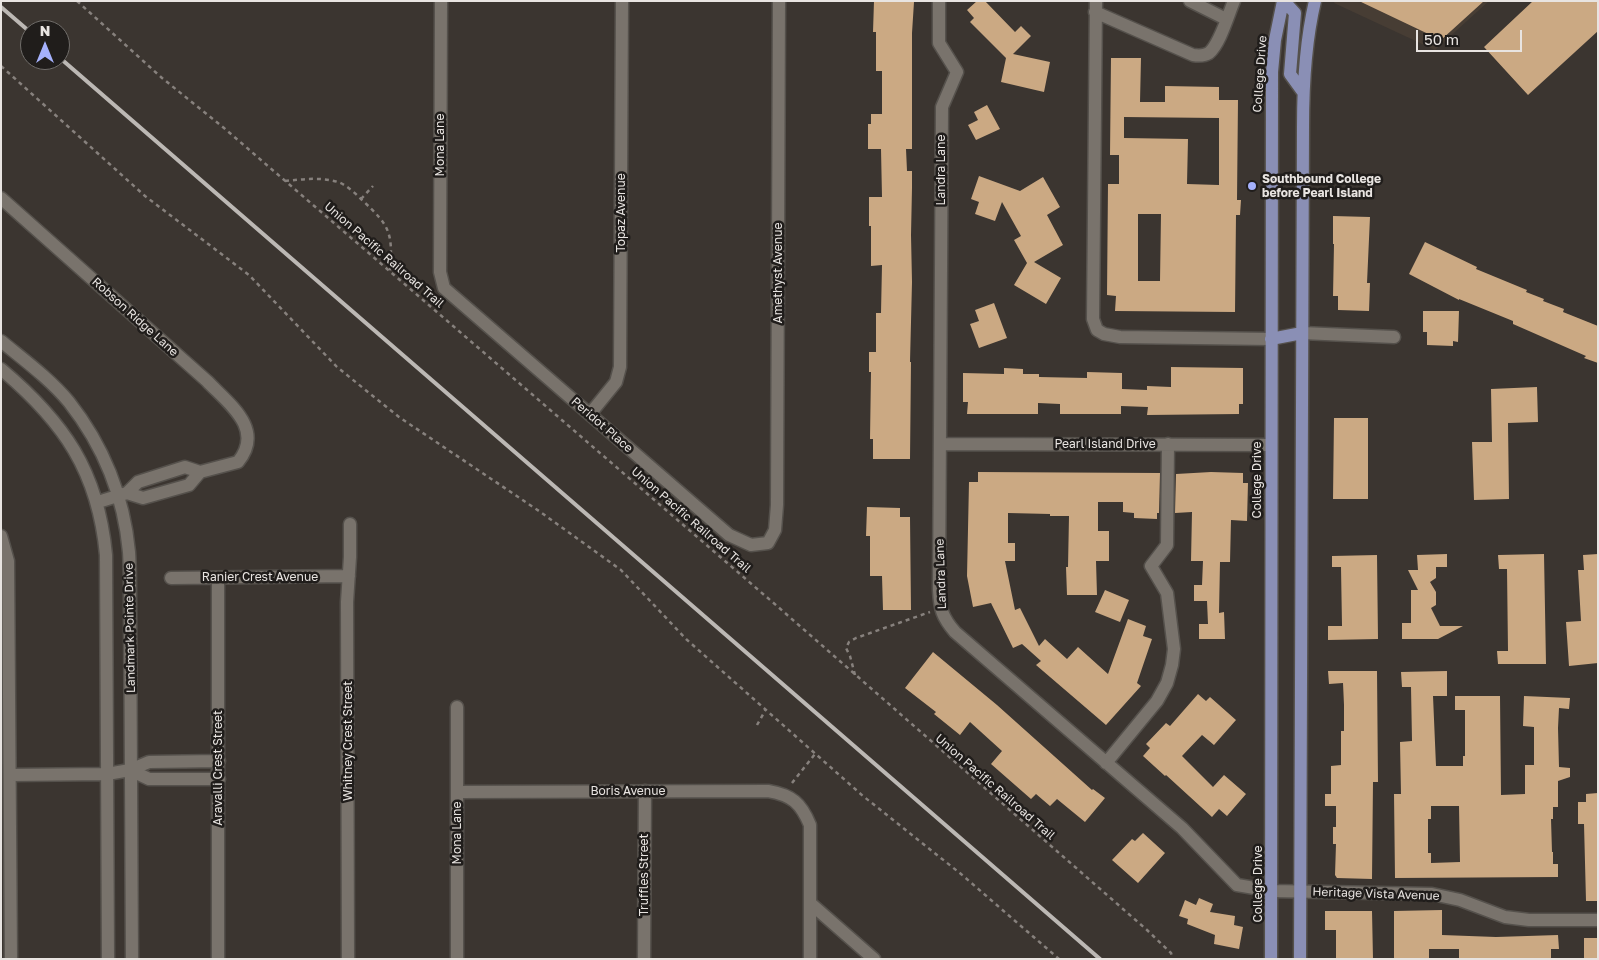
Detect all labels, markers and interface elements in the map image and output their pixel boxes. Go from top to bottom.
north arrow [20,20,70,70]
scale bar [1419,20,1525,52]
text: N [40,22,50,39]
text: 50 m [1424,30,1459,48]
street label: College Drive [1250,35,1270,113]
street label: Mona Lane [433,114,447,176]
street label: Landra Lane [934,135,948,205]
place label: Southbound College before Pearl Island [1262,172,1381,200]
street label: Topaz Avenue [614,173,628,253]
marker: Southbound College before Pearl Island [1246,180,1258,192]
street label: Union Pacific Railroad Trail [321,199,447,311]
street label: Amethyst Avenue [771,223,785,323]
street label: Robson Ridge Lane [89,275,181,359]
street label: Peridot Place [568,394,636,456]
street label: Pearl Island Drive [1054,437,1156,451]
street label: College Drive [1250,442,1264,518]
street label: Union Pacific Railroad Trail [628,464,754,576]
street label: Landra Lane [933,538,949,610]
street label: Landmark Pointe Drive [122,563,138,693]
street label: Ranier Crest Avenue [202,570,318,584]
street label: Whitney Crest Street [341,681,355,801]
street label: Aravalli Crest Street [211,710,225,826]
street label: Union Pacific Railroad Trail [932,731,1058,843]
street label: Boris Avenue [591,784,665,798]
street label: Mona Lane [450,802,464,864]
street label: Truffles Street [637,834,651,916]
street label: College Drive [1251,846,1265,922]
street label: Heritage Vista Avenue [1312,885,1440,903]

